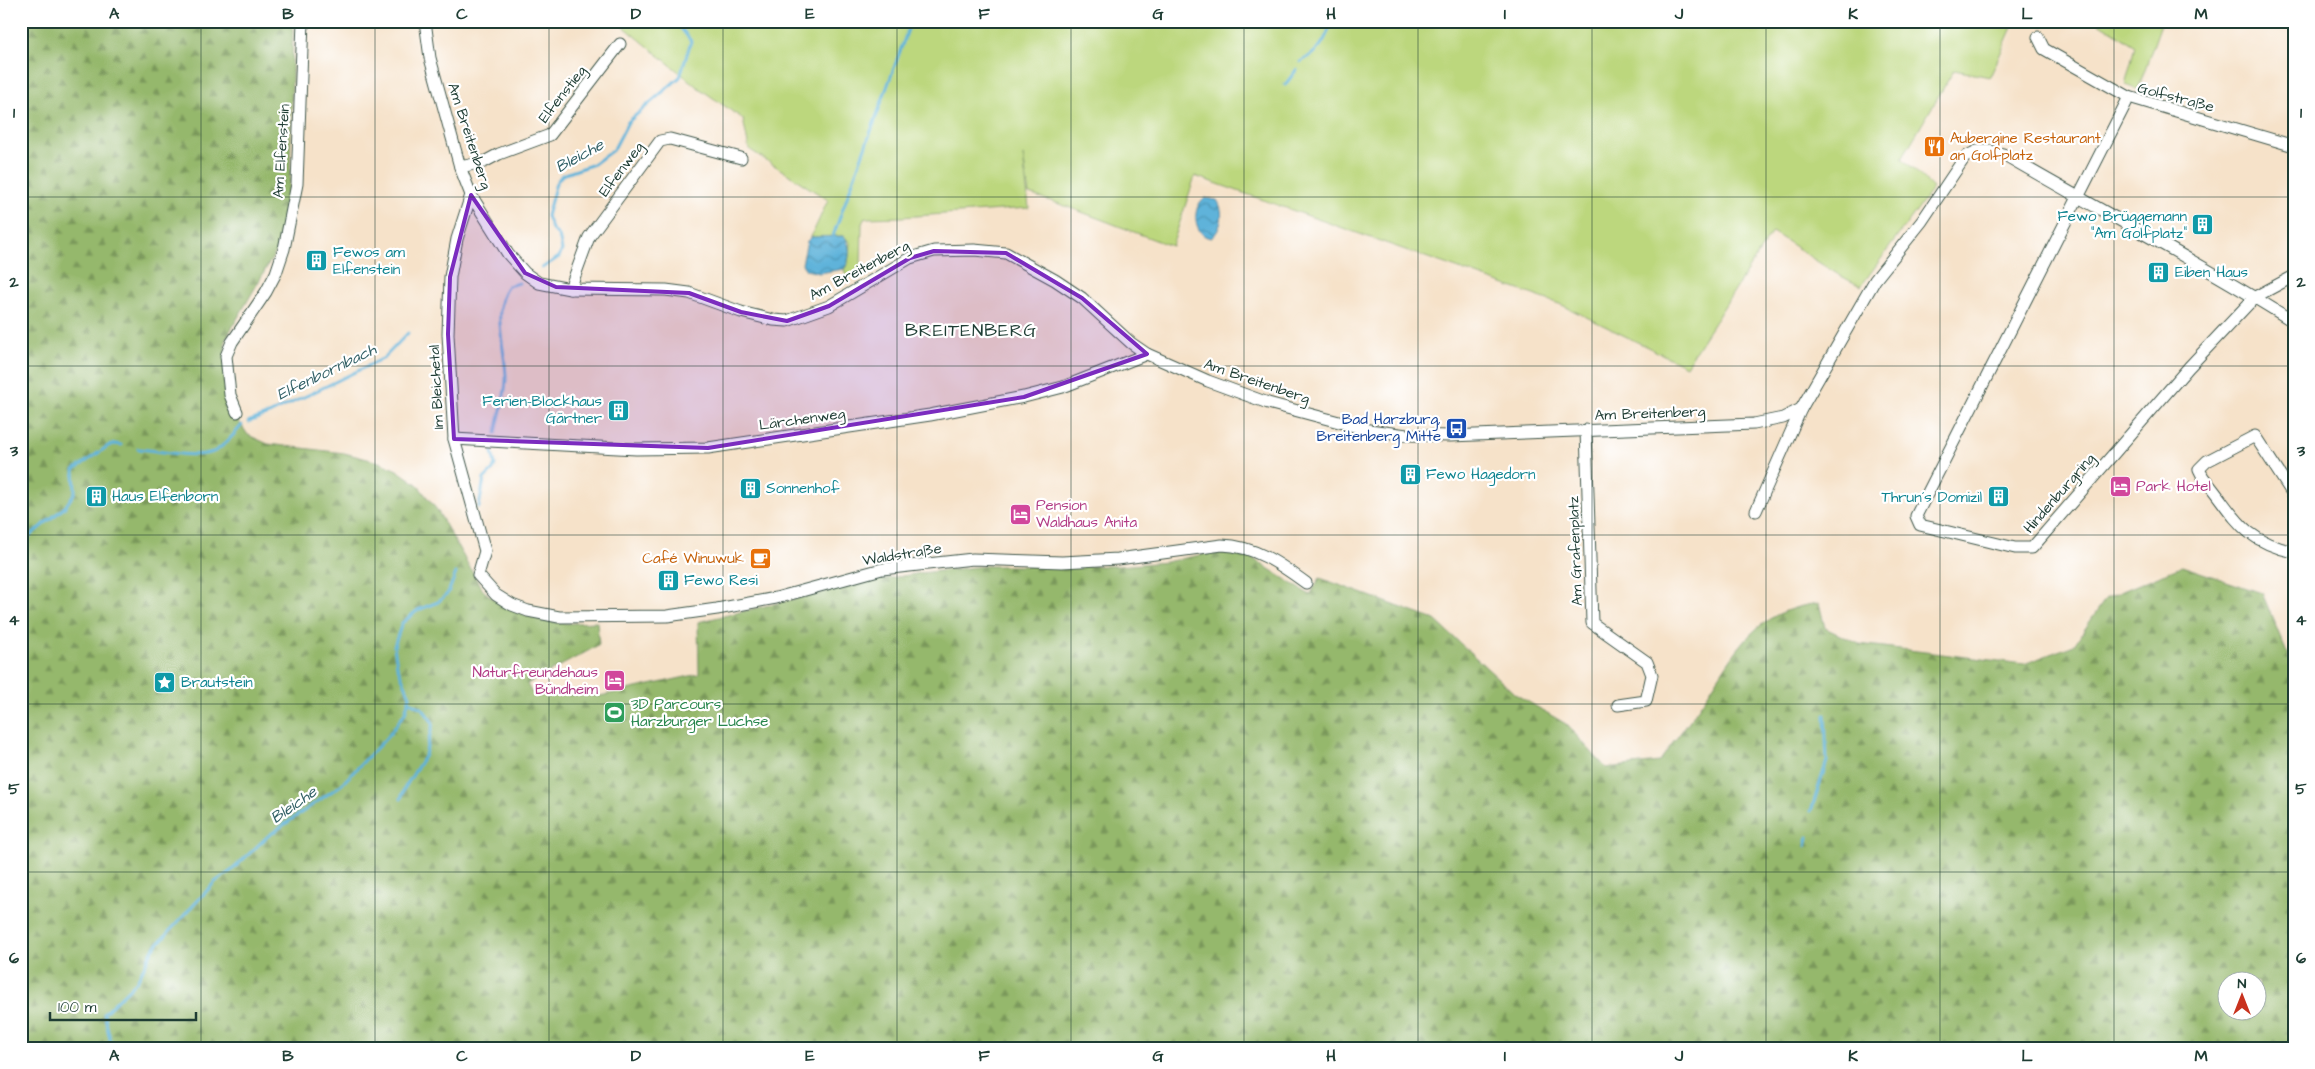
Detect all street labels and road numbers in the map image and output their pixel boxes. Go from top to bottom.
street label: Elfenstieg [533,61,592,128]
street label: Golfstraße [2135,77,2216,118]
street label: Am Breitenberg [441,80,497,193]
street label: Am Elfenstein [268,103,295,199]
street label: Elfenweg [594,137,650,202]
street label: Am Breitenberg [805,235,914,307]
street label: Im Bleichetal [424,344,449,430]
street label: Am Breitenberg [1201,353,1313,410]
street label: Am Breitenberg [1594,401,1706,427]
street label: Lärchenweg [758,403,847,437]
street label: Hindenburgring [2019,449,2101,539]
street label: Am Grafenplatz [1563,495,1588,606]
street label: Waldstraße [861,538,943,571]

